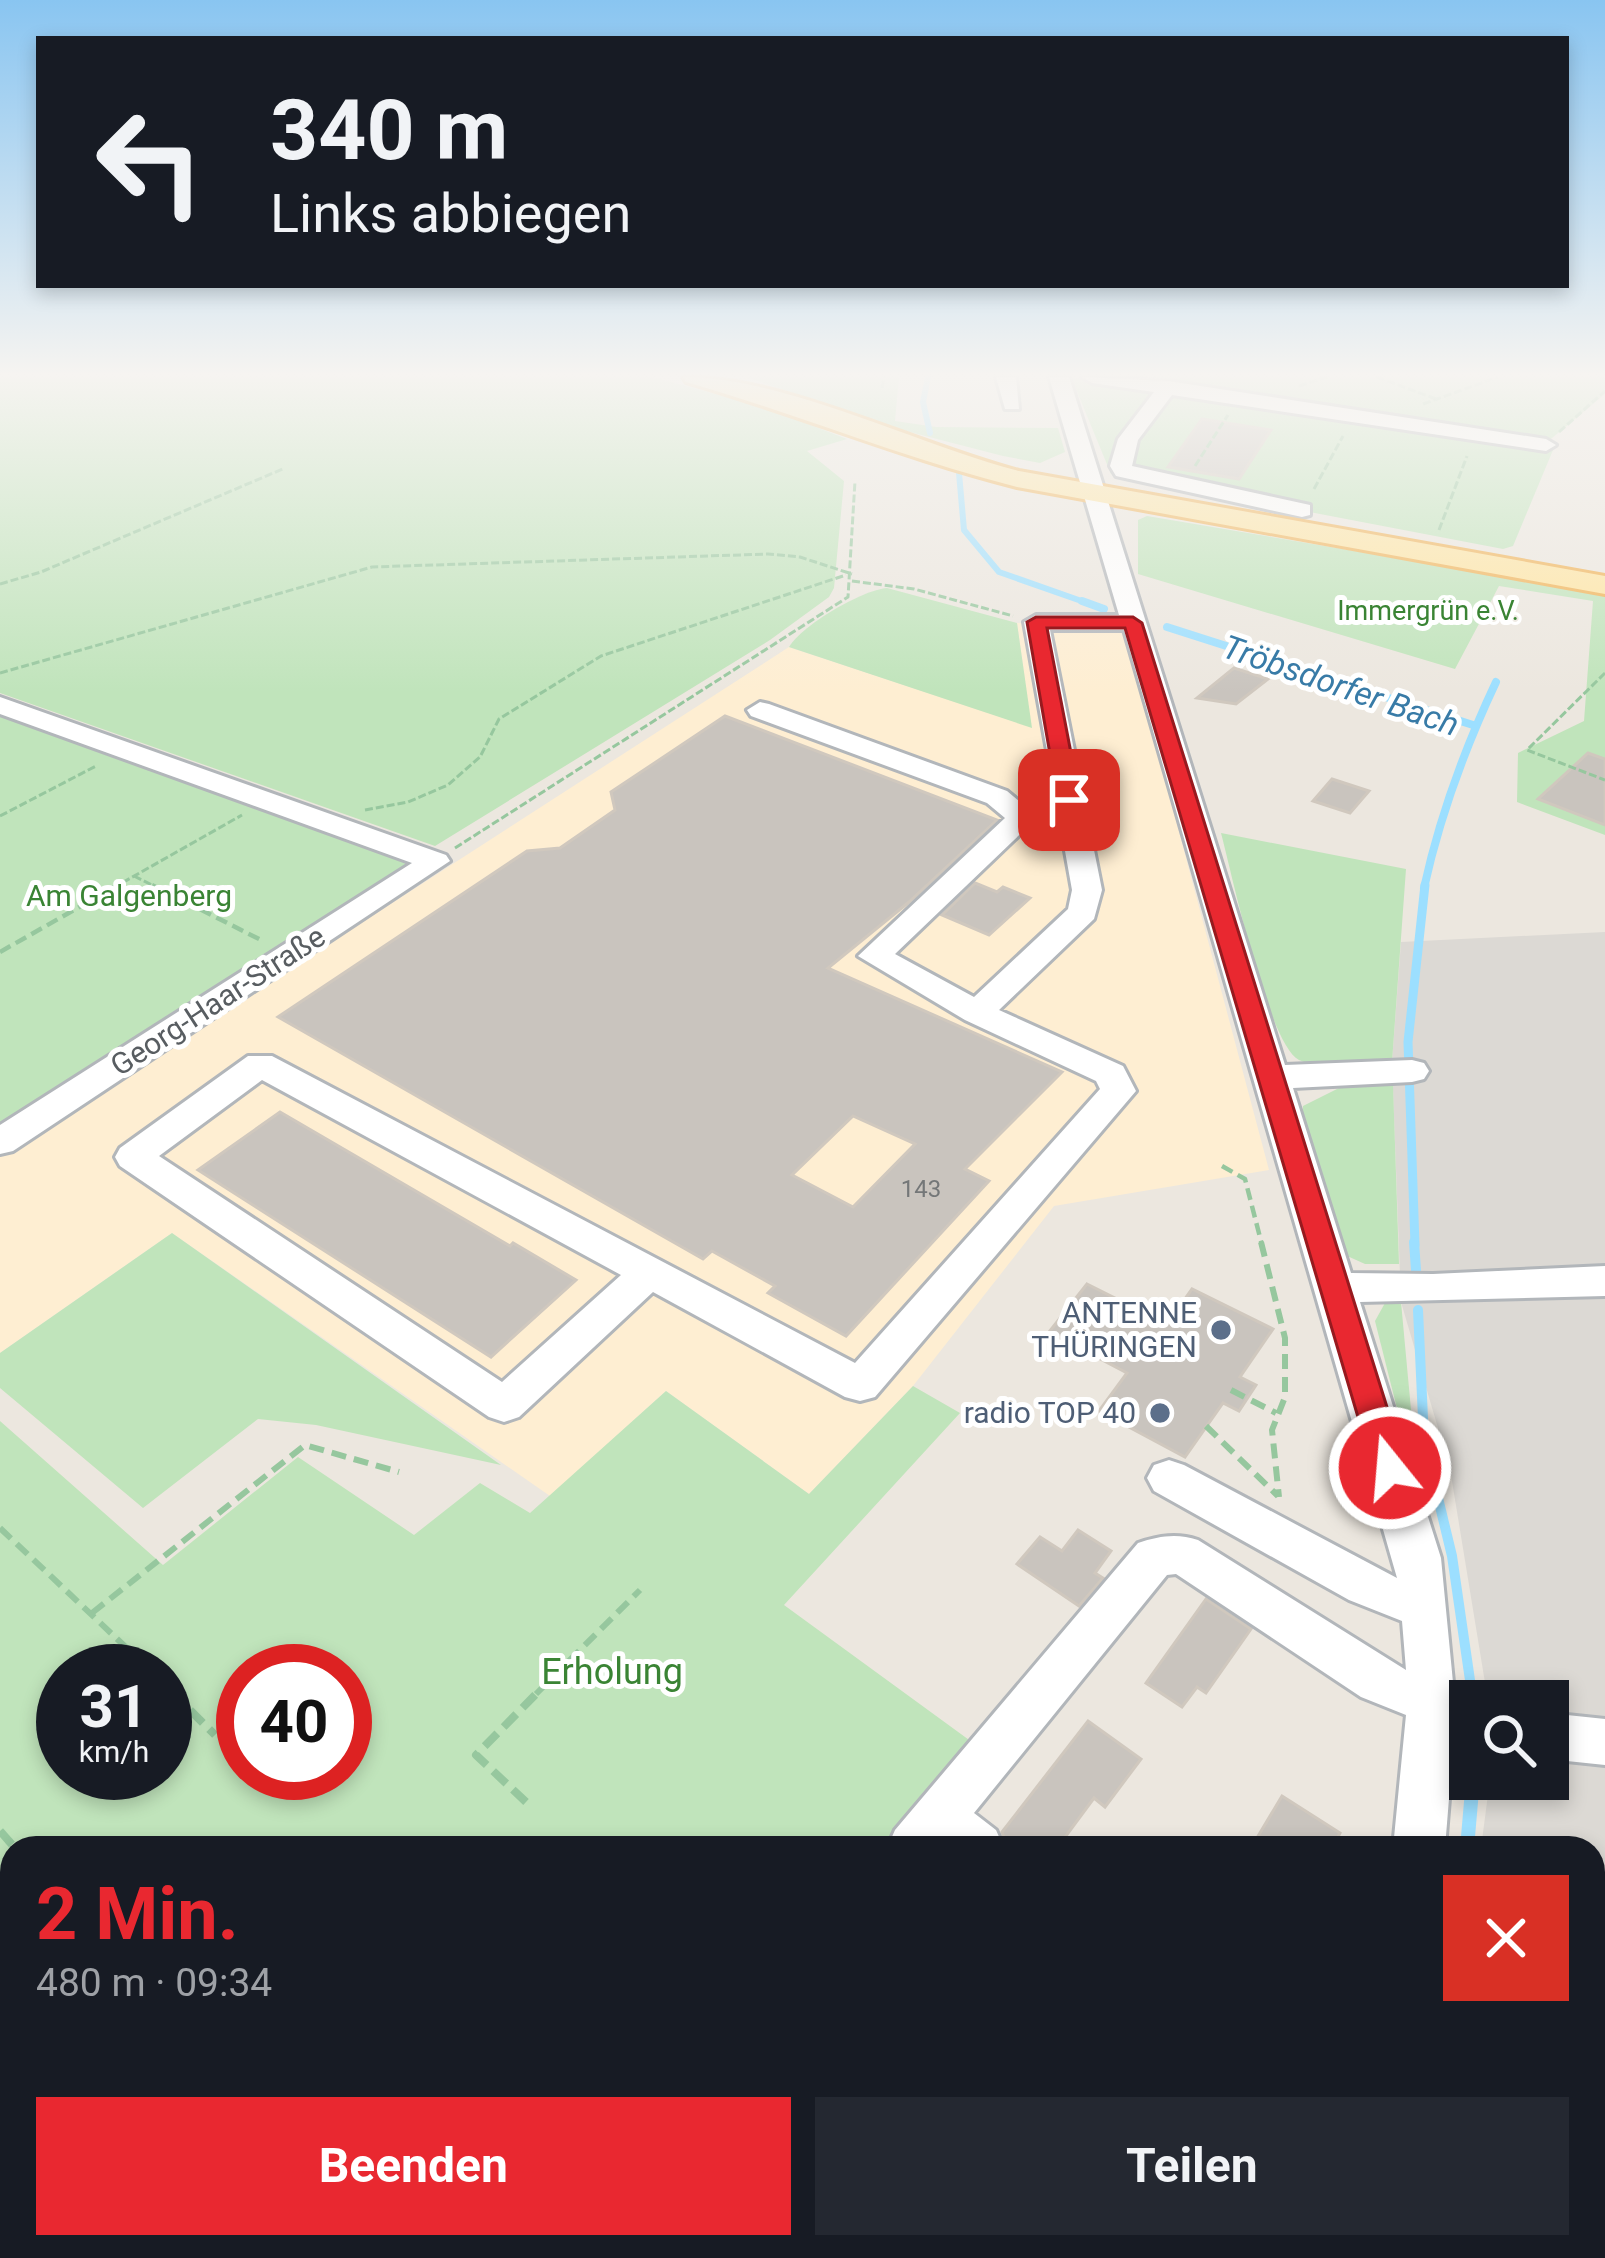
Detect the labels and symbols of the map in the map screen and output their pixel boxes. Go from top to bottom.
park label: Immergrün e.V. [1337,595,1519,627]
water label: Tröbsdorfer Bach [1218,627,1464,744]
pin [1018,749,1120,851]
park label: Am Galgenberg [26,878,232,913]
street label: Georg-Haar-Straße [104,918,331,1083]
house number: 143 [901,1175,941,1203]
place label: ANTENNE THÜRINGEN [1031,1295,1197,1364]
marker: ANTENNE THÜRINGEN [1208,1317,1234,1343]
place label: radio TOP 40 [964,1395,1136,1430]
marker: radio TOP 40 [1147,1400,1173,1426]
position arrow [1327,1405,1453,1531]
speed limit sign: 40 [216,1644,372,1800]
park label: Erholung [541,1651,683,1693]

